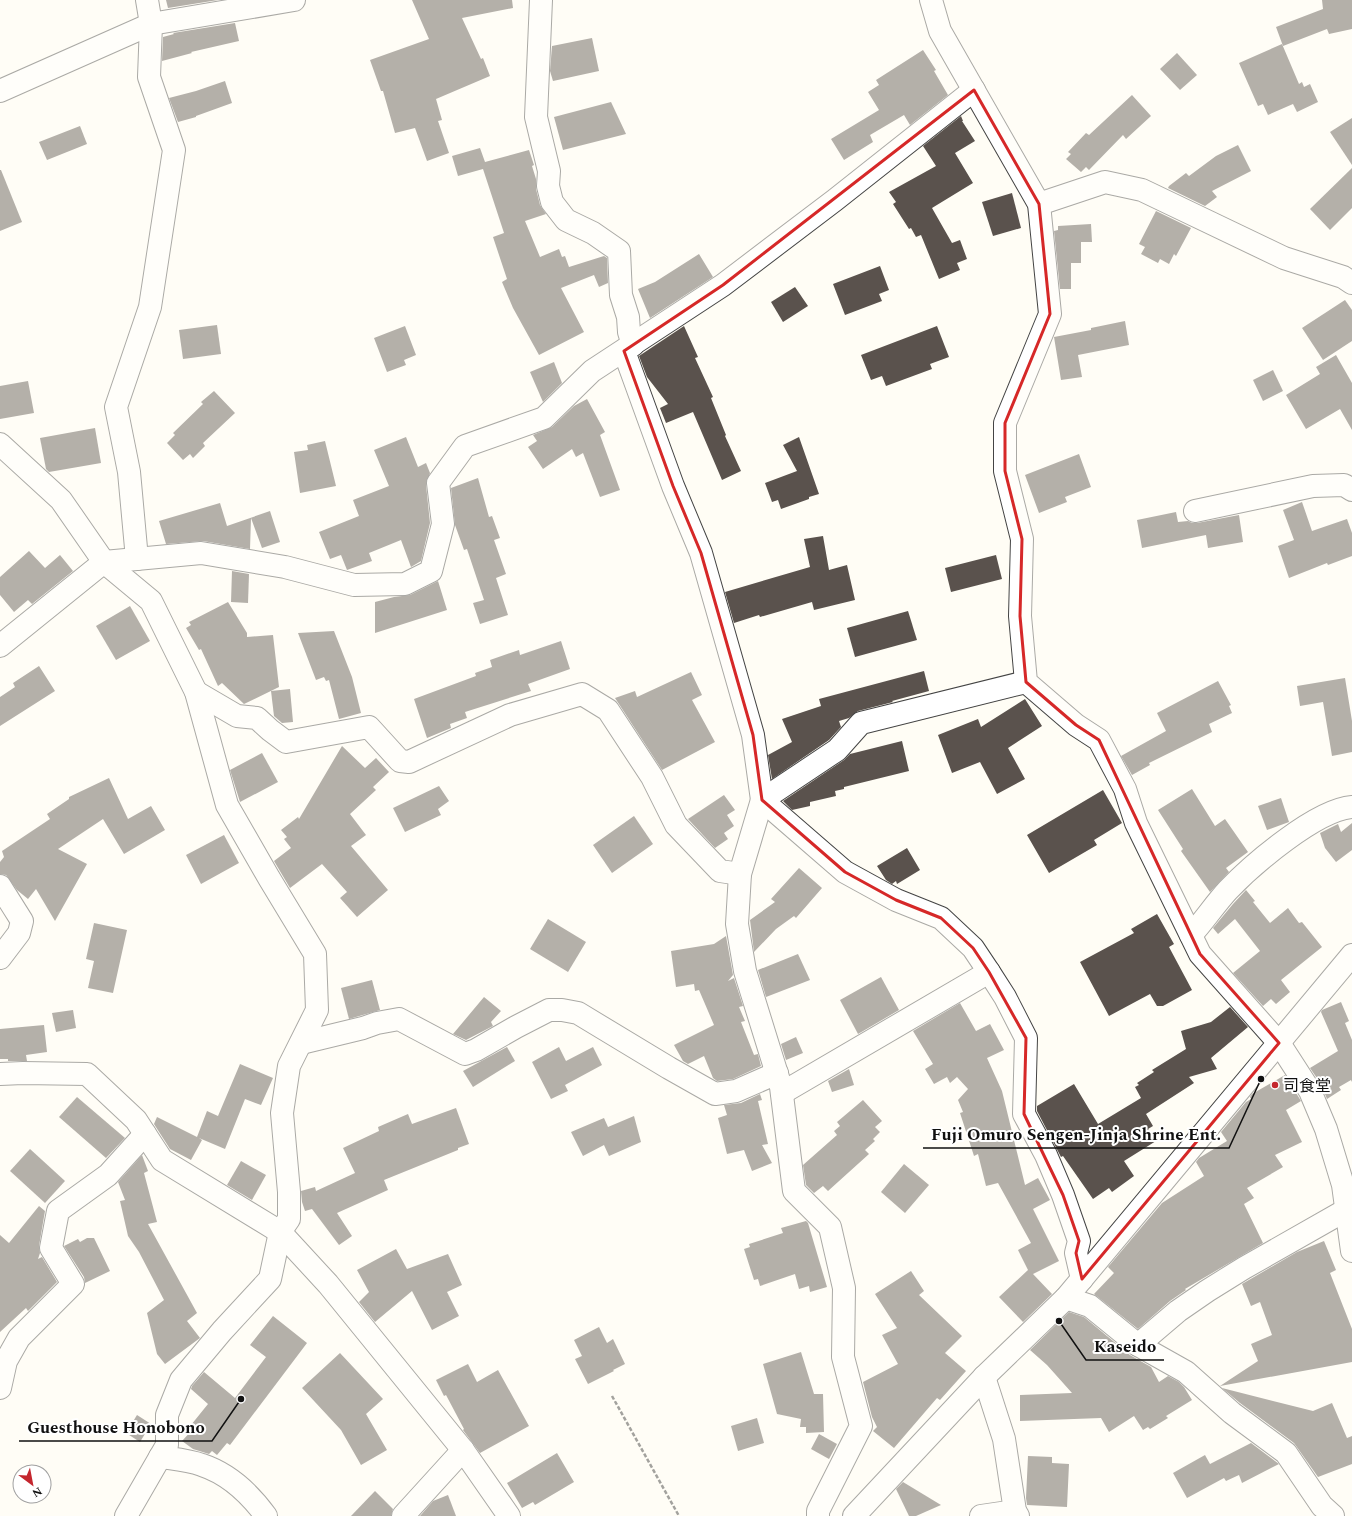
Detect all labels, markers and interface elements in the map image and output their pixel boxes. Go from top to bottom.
place label: 司食堂 [1283,1074,1331,1098]
marker: 司食堂 [1270,1080,1280,1090]
callout: Fuji Omuro Sengen-Jinja Shrine Ent. [923,1119,1229,1148]
text: Fuji Omuro Sengen-Jinja Shrine Ent. [931,1122,1221,1148]
callout: Kaseido [1086,1331,1164,1360]
text: Kaseido [1094,1334,1156,1360]
callout: Guesthouse Honobono [19,1412,212,1441]
text: Guesthouse Honobono [27,1415,205,1441]
north arrow [12,1464,52,1504]
text: N [29,1482,45,1502]

